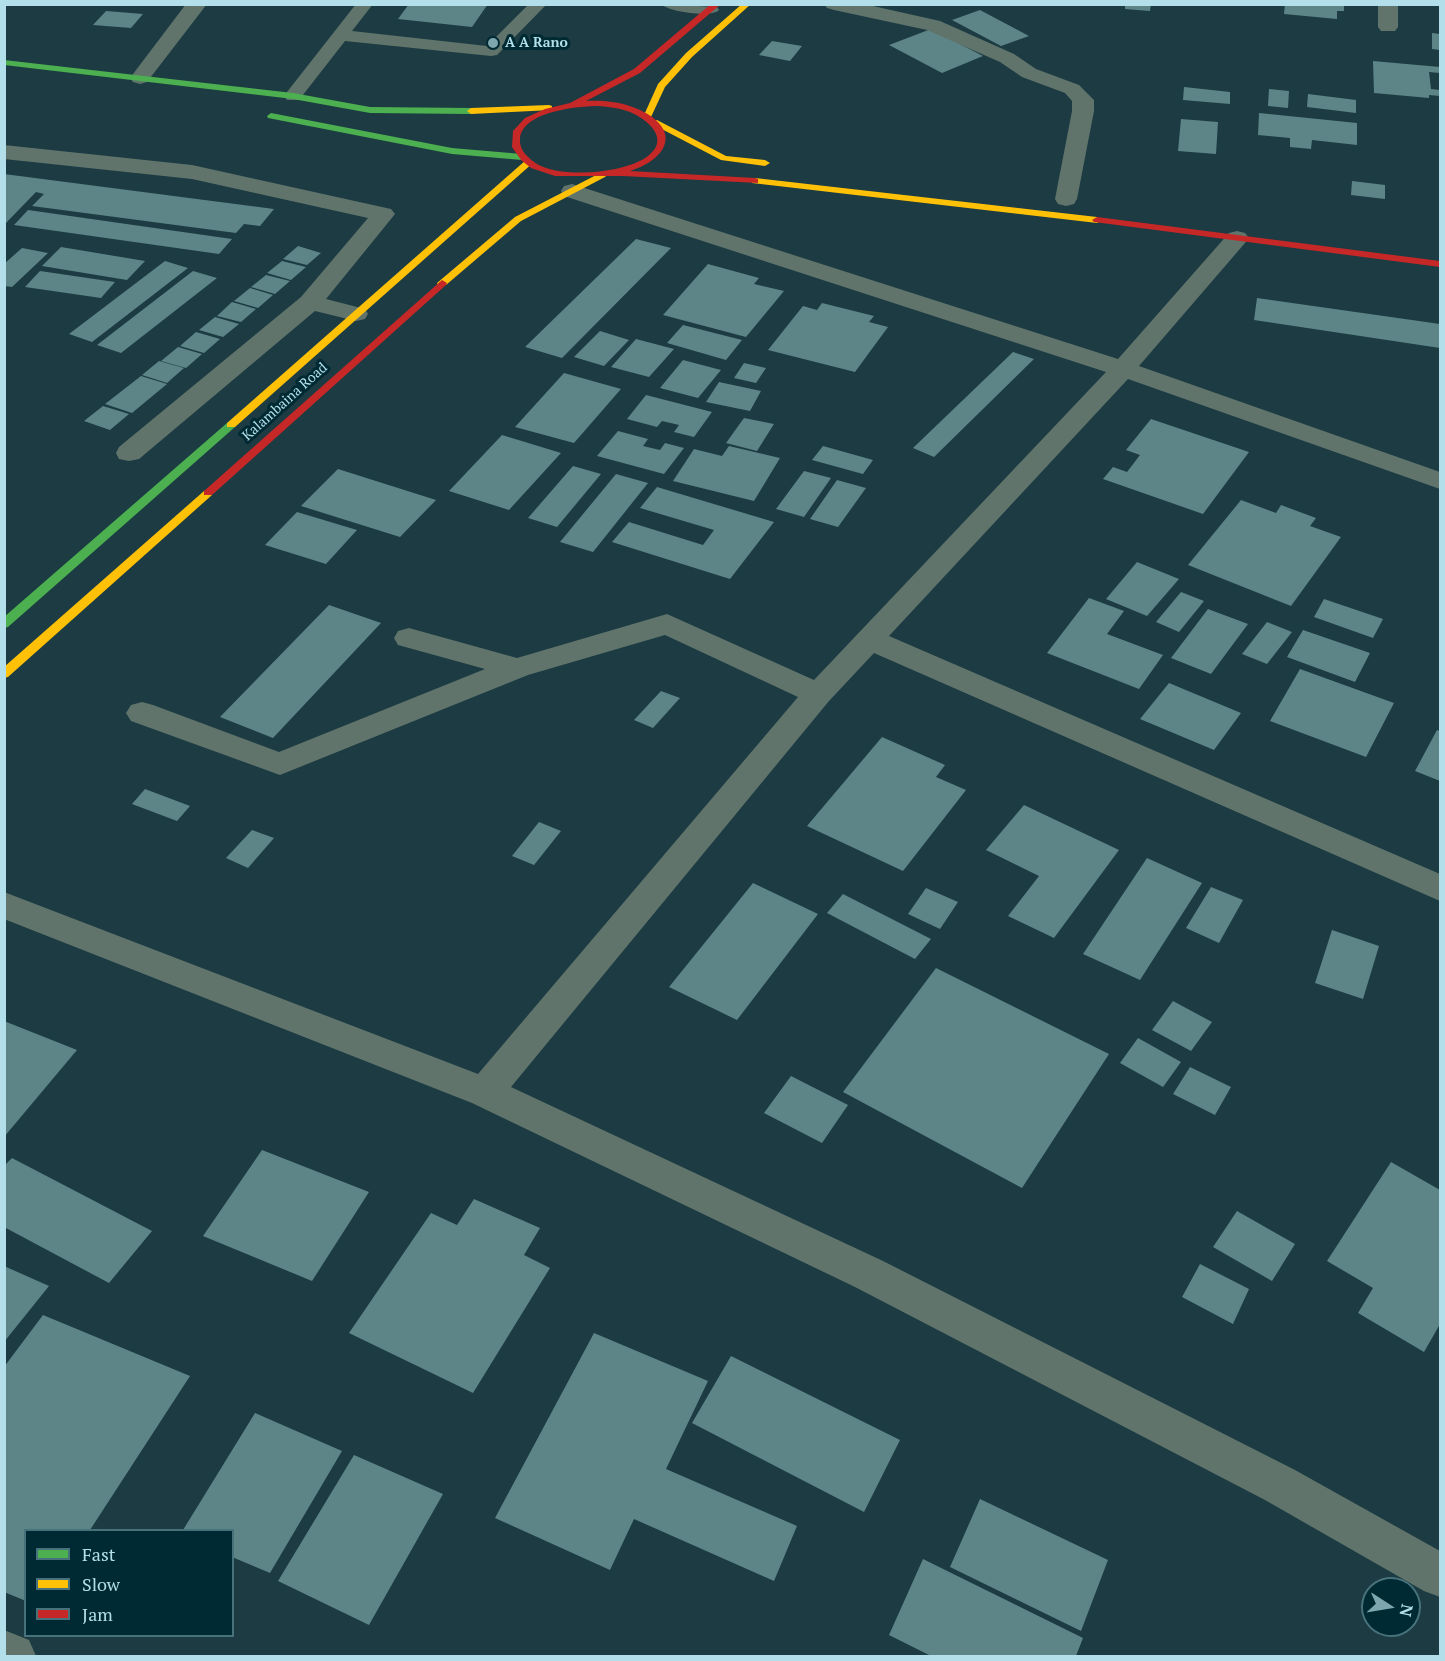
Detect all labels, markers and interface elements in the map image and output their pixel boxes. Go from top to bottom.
place label: A A Rano [505,35,568,51]
marker: A A Rano [486,36,500,50]
street label: Kalambaina Road [239,359,331,445]
legend [24,1529,234,1637]
text: Fast [82,1542,115,1566]
text: Slow [82,1572,120,1596]
north arrow [1361,1577,1421,1637]
text: Jam [82,1602,113,1626]
text: N [1395,1602,1419,1619]

